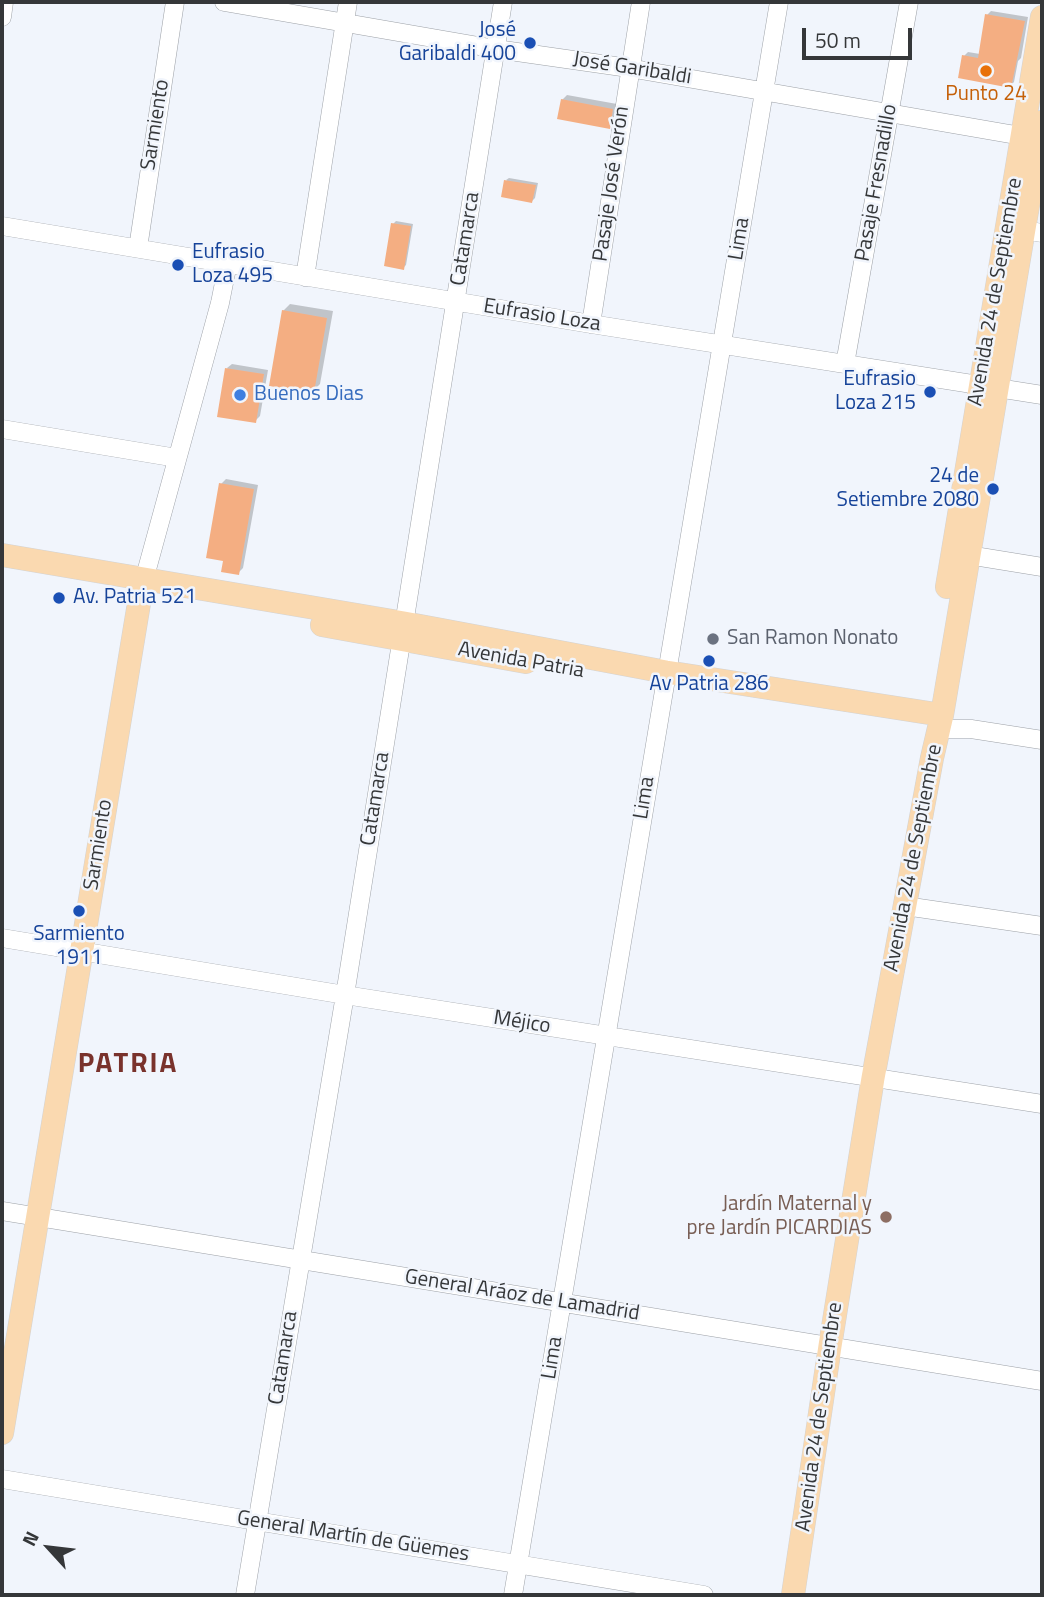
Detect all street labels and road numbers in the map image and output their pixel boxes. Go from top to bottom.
street label: José Garibaldi [571,47,693,91]
street label: Sarmiento [136,78,176,172]
street label: Pasaje Fresnadillo [851,102,903,264]
street label: Pasaje José Verón [589,105,635,263]
street label: Avenida 24 de Septiembre [964,176,1028,408]
street label: Catamarca [446,190,486,288]
street label: Lima [724,216,756,262]
street label: Eufrasio Loza [482,294,602,338]
street label: Avenida Patria [456,638,586,684]
street label: Avenida 24 de Septiembre [880,742,948,974]
street label: Catamarca [356,750,396,848]
street label: Lima [629,775,661,821]
street label: Sarmiento [79,798,119,892]
street label: Méjico [492,1006,552,1040]
street label: General Aráoz de Lamadrid [403,1265,641,1327]
street label: Avenida 24 de Septiembre [791,1301,849,1533]
street label: Catamarca [264,1309,304,1407]
street label: Lima [537,1335,569,1381]
street label: General Martín de Güemes [235,1506,471,1568]

